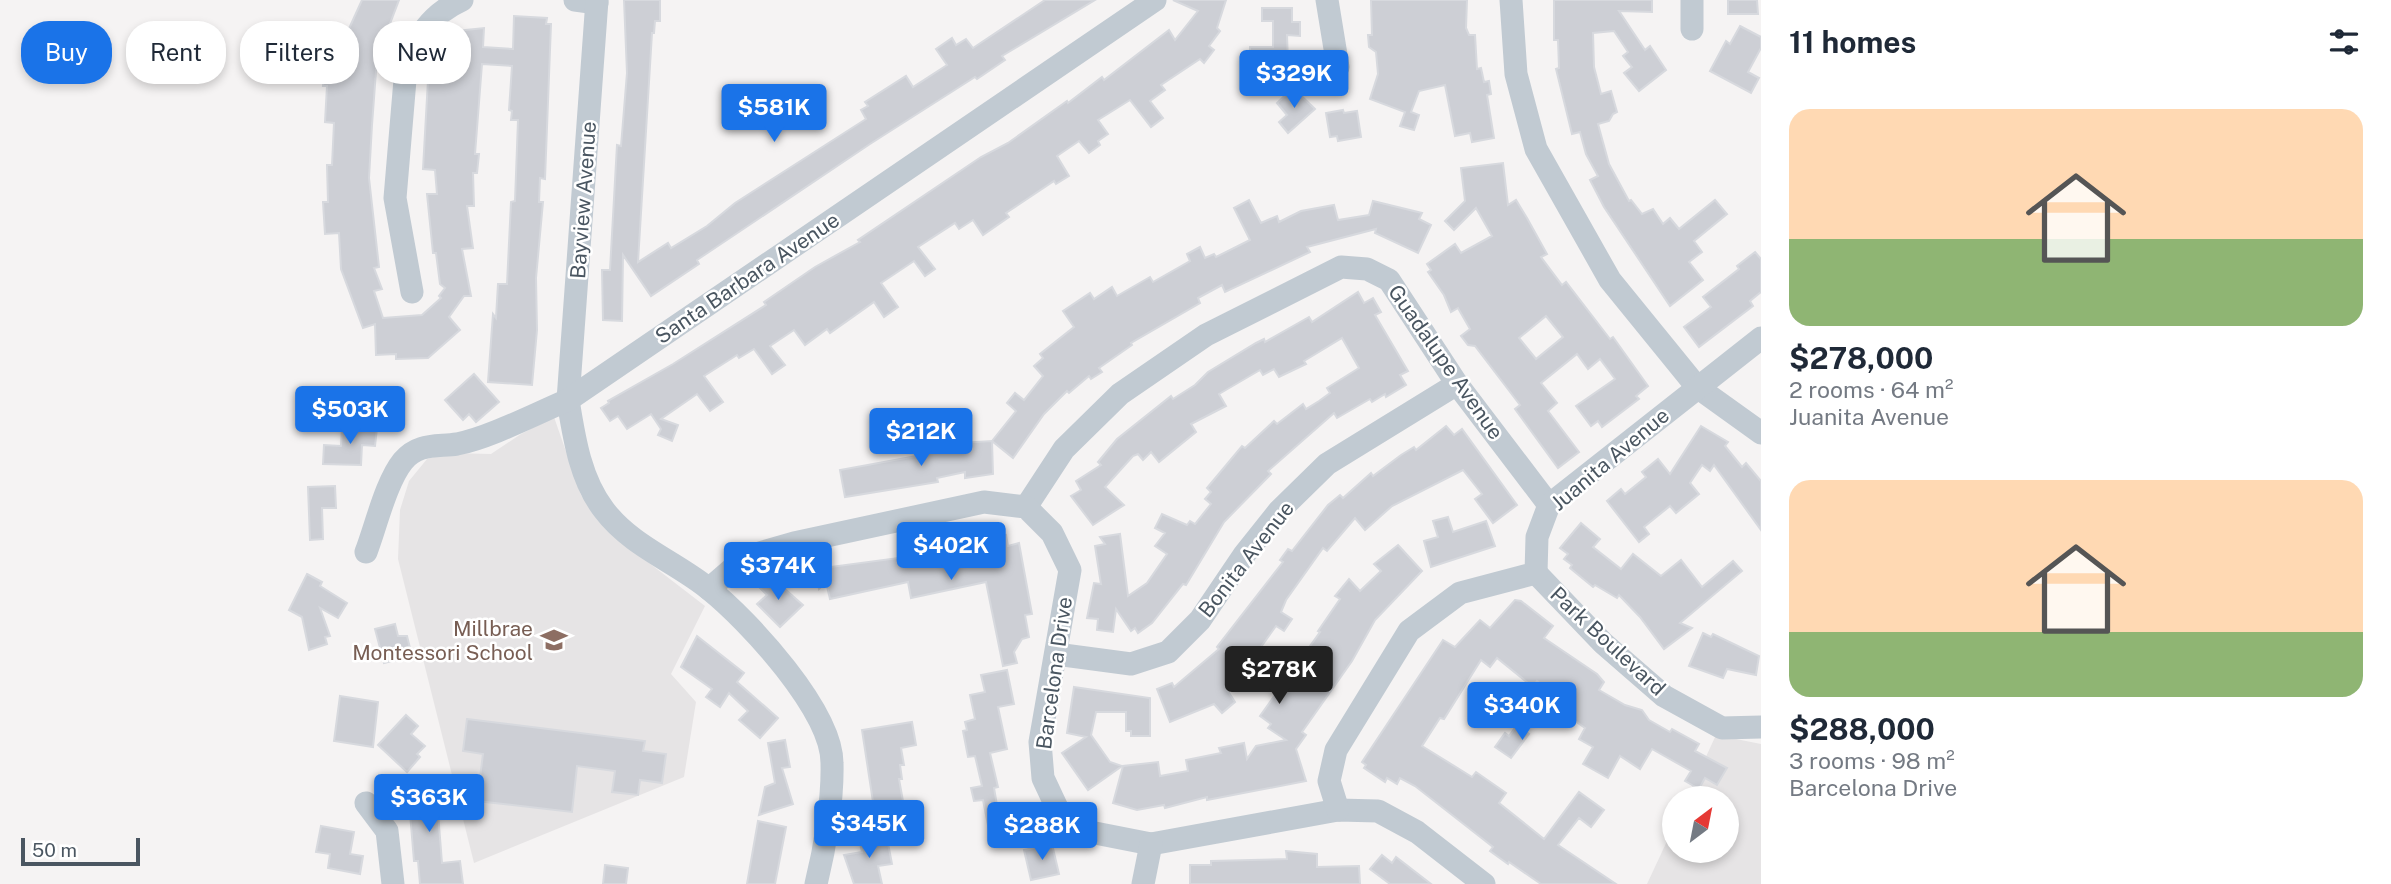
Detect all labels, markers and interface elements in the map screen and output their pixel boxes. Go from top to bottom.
chip: Buy [21,21,112,84]
chip: Rent [126,21,226,84]
chip: Filters [240,21,359,84]
chip: New [373,21,471,84]
icon: filters [2325,23,2363,61]
text: 11 homes [1789,24,1916,60]
pin: $329K [1245,50,1343,110]
text: $329K [1255,59,1333,86]
pin: $581K [725,85,823,144]
text: $581K [738,93,810,120]
street label: Bayview Avenue [565,120,601,280]
icon: home [2013,155,2139,281]
street label: Santa Barbara Avenue [650,207,844,349]
street label: Guadalupe Avenue [1383,280,1509,444]
text: $278,000 [1789,340,1933,376]
text: 2 rooms · 64 m² [1789,376,1953,403]
pin: $503K [301,386,399,446]
text: $503K [311,395,389,422]
street label: Juanita Avenue [1546,402,1674,516]
text: Juanita Avenue [1789,403,1949,430]
pin: $212K [872,408,970,468]
text: $212K [885,417,957,444]
street label: Bonita Avenue [1193,496,1299,622]
pin: $402K [902,522,1000,582]
icon: home [2013,526,2139,652]
text: $402K [913,531,989,558]
pin: $374K [729,542,827,602]
text: $374K [740,551,816,578]
street label: Park Boulevard [1545,581,1671,701]
street label: Barcelona Drive [1031,595,1077,751]
place label: Millbrae Montessori School [352,616,533,665]
school or university icon: Millbrae Montessori School [539,625,569,655]
pin: $278K [1230,646,1328,706]
text: $278K [1241,655,1317,682]
pin: $340K [1473,682,1571,742]
text: $340K [1483,691,1561,718]
text: $288,000 [1789,711,1935,747]
text: 3 rooms · 98 m² [1789,747,1955,774]
pin: $363K [380,774,478,834]
text: Barcelona Drive [1789,774,1957,801]
text: $363K [390,783,468,810]
north arrow [1662,786,1740,863]
map controls [1662,786,1739,863]
pin: $345K [820,800,918,860]
pin: $288K [993,802,1091,862]
text: $345K [830,809,908,836]
text: $288K [1003,811,1081,838]
scale bar [21,835,140,867]
text: 50 m [32,839,77,861]

